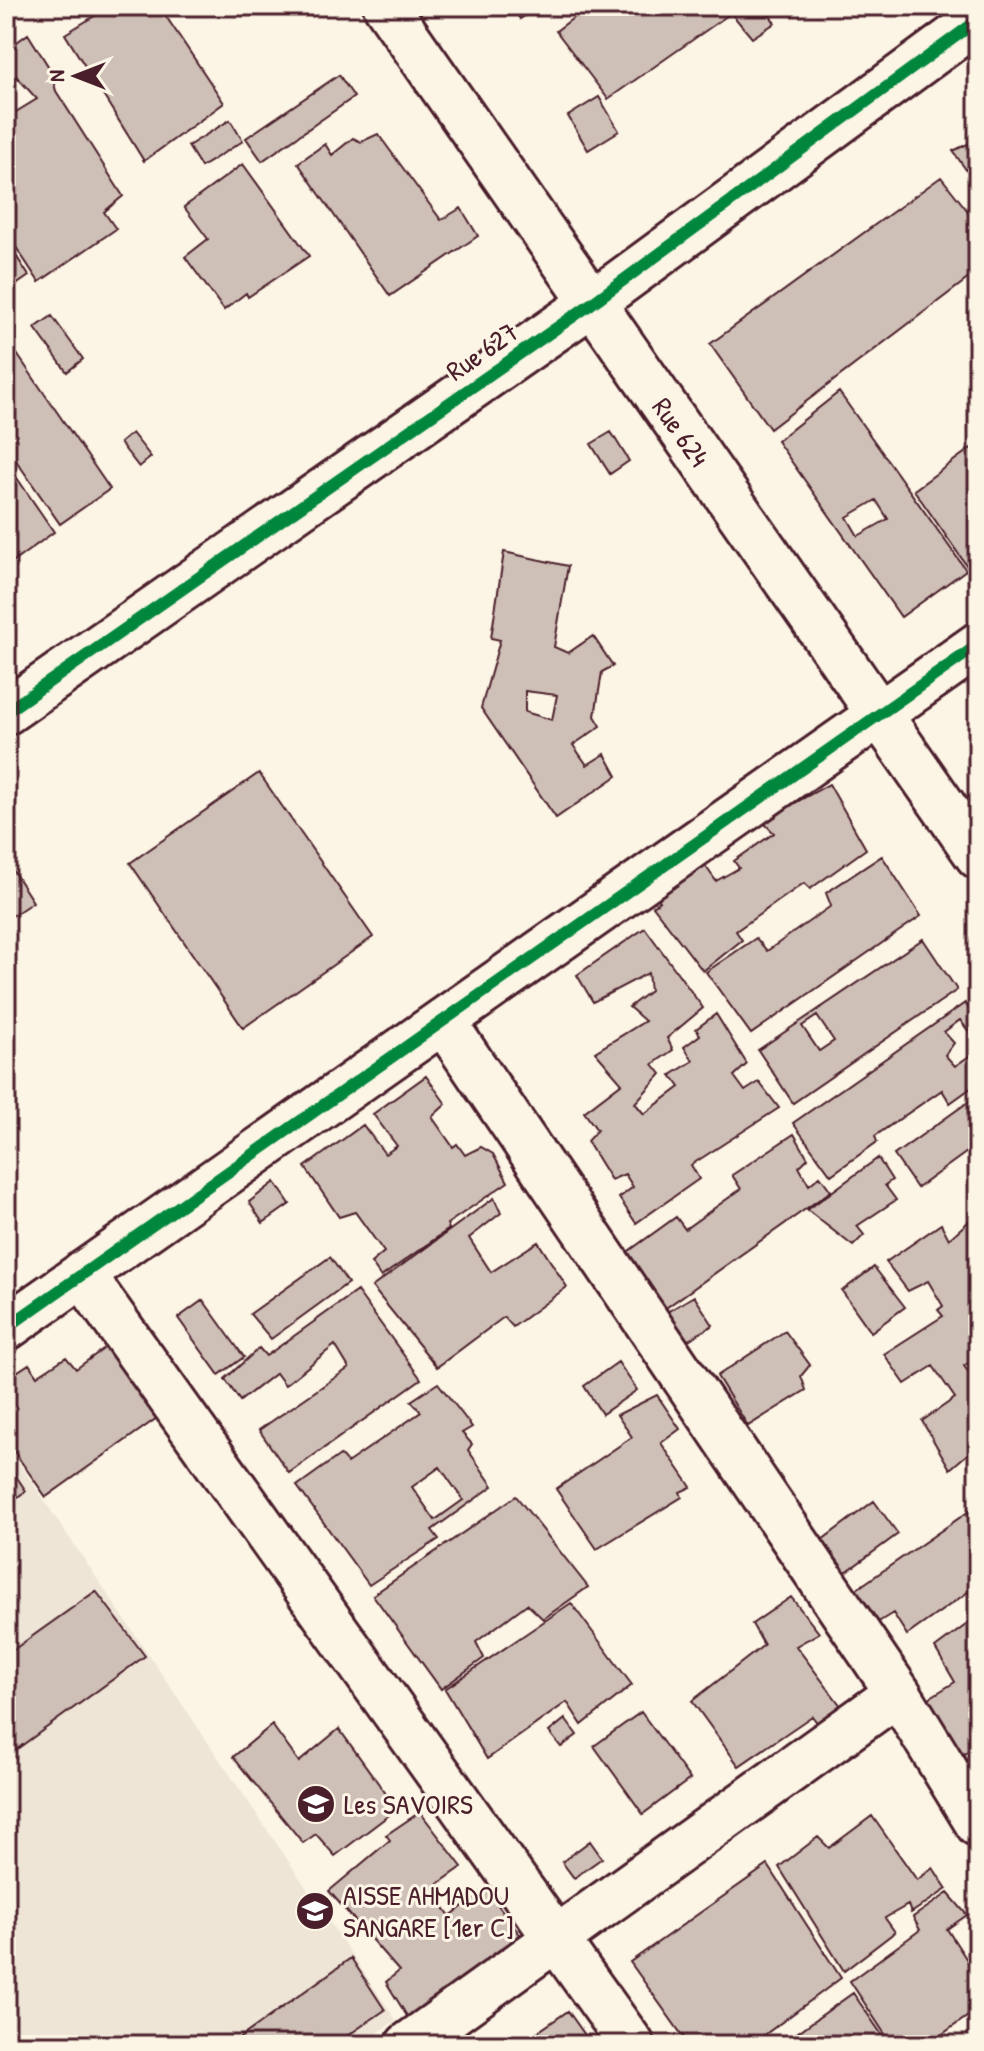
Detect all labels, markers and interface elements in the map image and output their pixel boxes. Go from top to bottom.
north arrow [36,36,116,116]
text: N [41,70,71,82]
street label: Rue 627 [438,313,526,389]
street label: Rue 624 [644,390,718,474]
school or university icon: Les SAVOIRS [295,1783,337,1825]
place label: Les SAVOIRS [344,1785,473,1823]
place label: AISSE AHMADOU SANGARE [1er C] [343,1876,514,1946]
school or university icon: AISSE AHMADOU SANGARE [1er C] [294,1890,336,1932]

